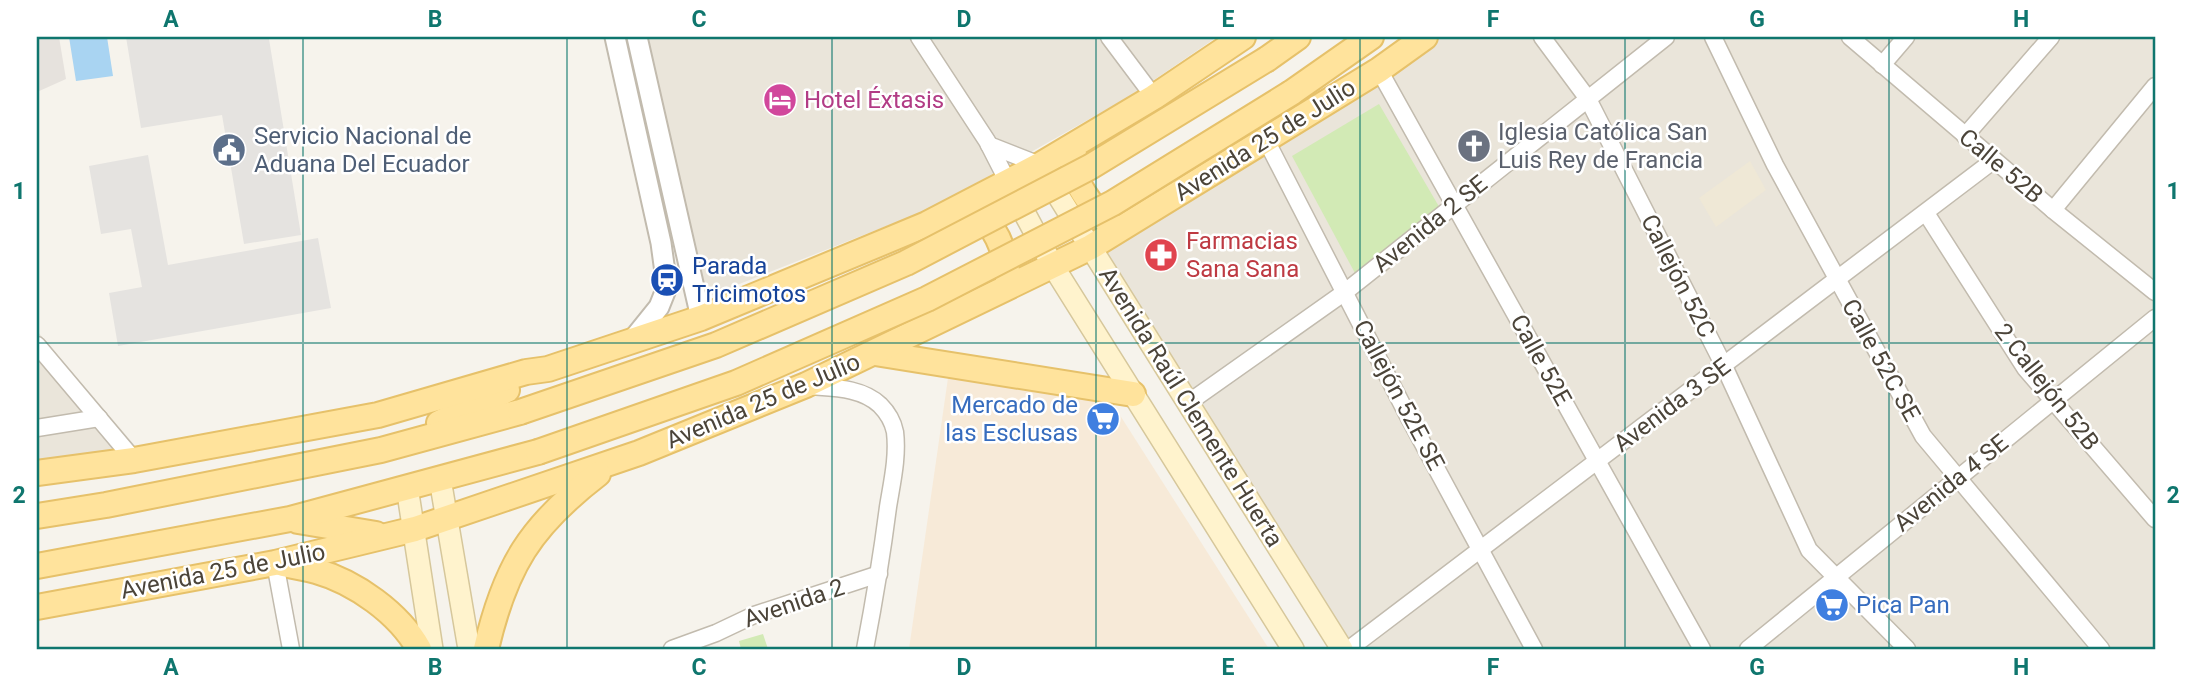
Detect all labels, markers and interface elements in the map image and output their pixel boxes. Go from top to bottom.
text: A [163,6,179,33]
text: B [428,6,442,33]
text: C [691,6,707,33]
text: D [957,6,971,33]
text: E [1222,6,1235,33]
text: F [1487,6,1500,33]
text: G [1749,6,1765,33]
text: H [2013,6,2029,33]
street label: Avenida 25 de Julio [1169,73,1361,207]
hotel icon: Hotel Éxtasis [761,81,799,119]
place label: Hotel Éxtasis [804,86,944,114]
place label: Iglesia Católica San Luis Rey de Francia [1498,118,1708,174]
place label: Servicio Nacional de Aduana Del Ecuador [254,122,471,178]
street label: Calle 52B [1953,123,2049,209]
church icon: Iglesia Católica San Luis Rey de Francia [1455,127,1493,165]
public building icon: Servicio Nacional de Aduana Del Ecuador [210,131,248,169]
street label: Avenida 2 SE [1367,170,1493,278]
text: 1 [12,178,26,205]
text: 1 [2166,178,2180,205]
street label: Callejón 52C [1635,210,1721,342]
place label: Farmacias Sana Sana [1186,227,1299,283]
pharmacy icon: Farmacias Sana Sana [1142,236,1180,274]
place label: Parada Tricimotos [692,252,806,308]
station icon: Parada Tricimotos [648,261,686,299]
street label: Avenida Raúl Clemente Huerta [1093,262,1289,552]
street label: Calle 52C SE [1836,294,1926,426]
street label: Calle 52E [1505,310,1577,410]
street label: Callejón 52E SE [1348,315,1450,475]
street label: 2 Callejón 52B [1989,318,2105,456]
street label: Avenida 25 de Julio [662,347,864,455]
street label: Avenida 3 SE [1608,352,1736,458]
place label: Mercado de las Esclusas [945,391,1078,447]
supermarket icon: Mercado de las Esclusas [1084,400,1122,438]
street label: Avenida 4 SE [1888,429,2014,537]
text: 2 [12,482,26,509]
text: 2 [2166,482,2180,509]
street label: Avenida 25 de Julio [118,537,328,605]
street label: Avenida 2 [740,573,848,633]
supermarket icon: Pica Pan [1813,586,1851,624]
place label: Pica Pan [1856,591,1950,619]
text: A [163,654,179,681]
text: B [428,654,442,681]
text: C [691,654,707,681]
text: D [957,654,971,681]
text: E [1222,654,1235,681]
text: F [1487,654,1500,681]
text: G [1749,654,1765,681]
text: H [2013,654,2029,681]

